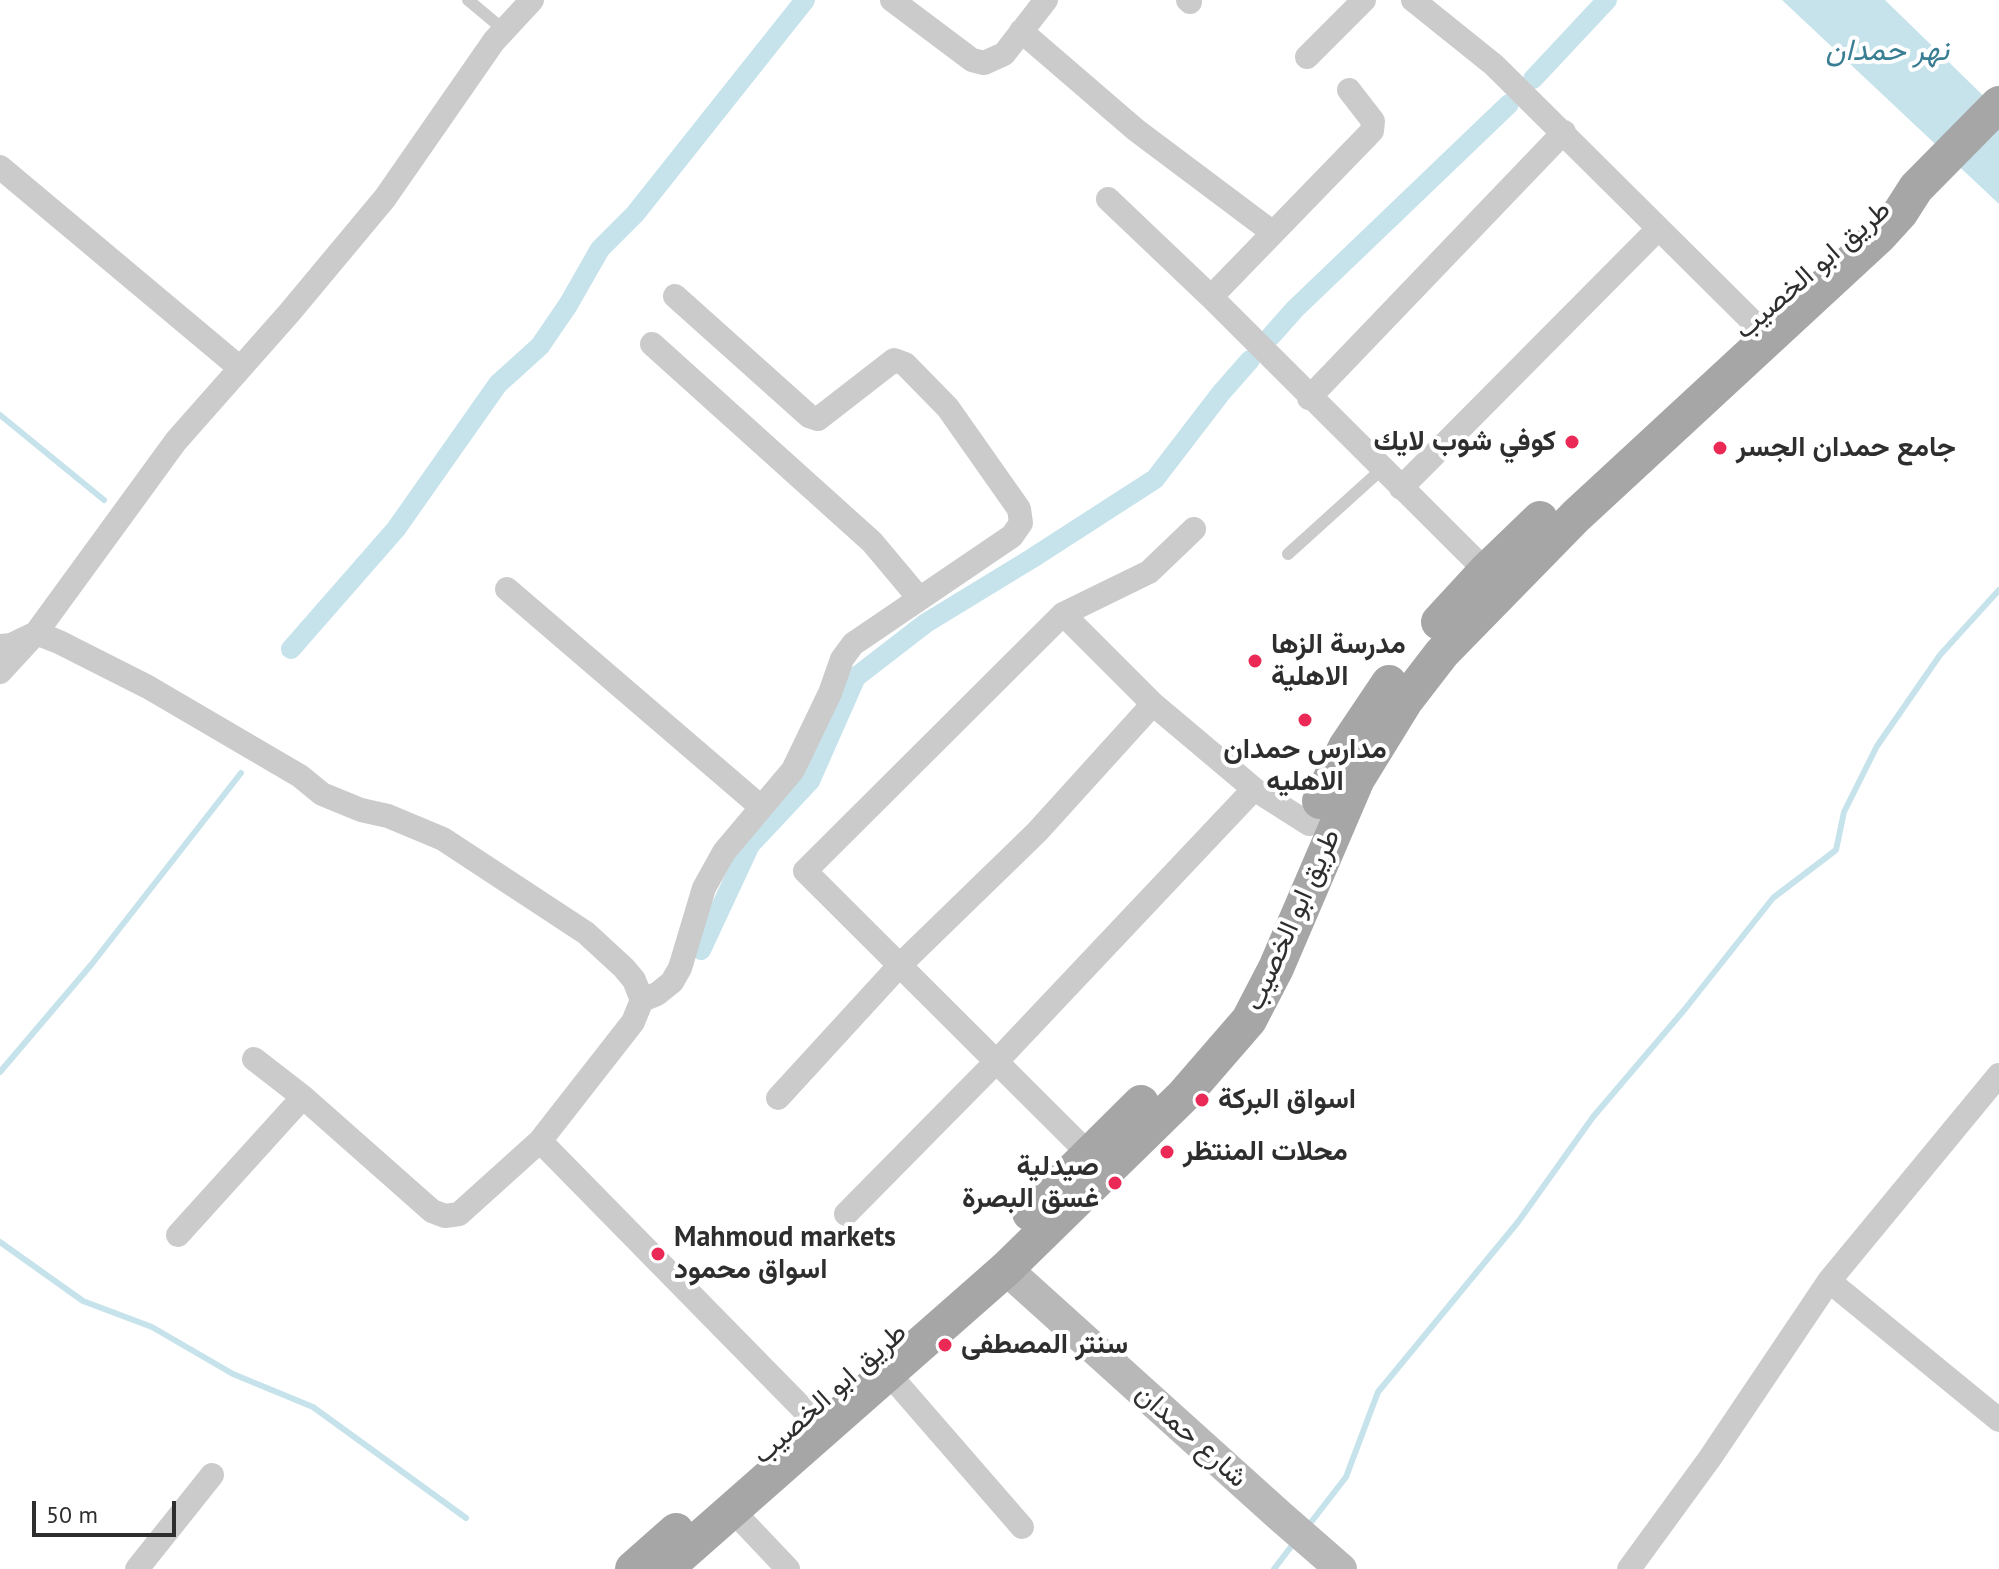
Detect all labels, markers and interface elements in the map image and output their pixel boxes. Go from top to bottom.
water label: نهر حمدان [1825,33,1949,69]
street label: طريق ابو الخصيب [1728,193,1898,347]
place label: كوفي شوب لايك [1374,425,1556,459]
place label: جامع حمدان الجسر [1736,431,1956,465]
marker: كوفي شوب لايك [1563,433,1581,451]
marker: جامع حمدان الجسر [1711,439,1729,457]
place label: مدرسة الزها الاهلية [1271,628,1406,694]
marker: مدرسة الزها الاهلية [1246,652,1264,670]
marker: مدارس حمدان الاهليه [1296,711,1314,729]
place label: مدارس حمدان الاهليه [1223,733,1387,799]
street label: طريق ابو الخصيب [1238,824,1348,1016]
place label: اسواق البركة [1218,1083,1356,1117]
marker: اسواق البركة [1193,1091,1211,1109]
place label: محلات المنتظر [1183,1135,1348,1169]
marker: محلات المنتظر [1158,1143,1176,1161]
place label: صيدلية غسق البصرة [962,1150,1099,1216]
marker: صيدلية غسق البصرة [1106,1174,1124,1192]
place label: Mahmoud markets اسواق محمود [674,1221,896,1287]
marker: Mahmoud markets اسواق محمود [649,1245,667,1263]
street label: طريق ابو الخصيب [746,1316,914,1472]
place label: سنتر المصطفى [961,1328,1128,1362]
marker: سنتر المصطفى [936,1336,954,1354]
street label: شارع حمدان [1128,1377,1254,1495]
scale bar [36,1485,180,1535]
text: 50 m [46,1499,98,1530]

